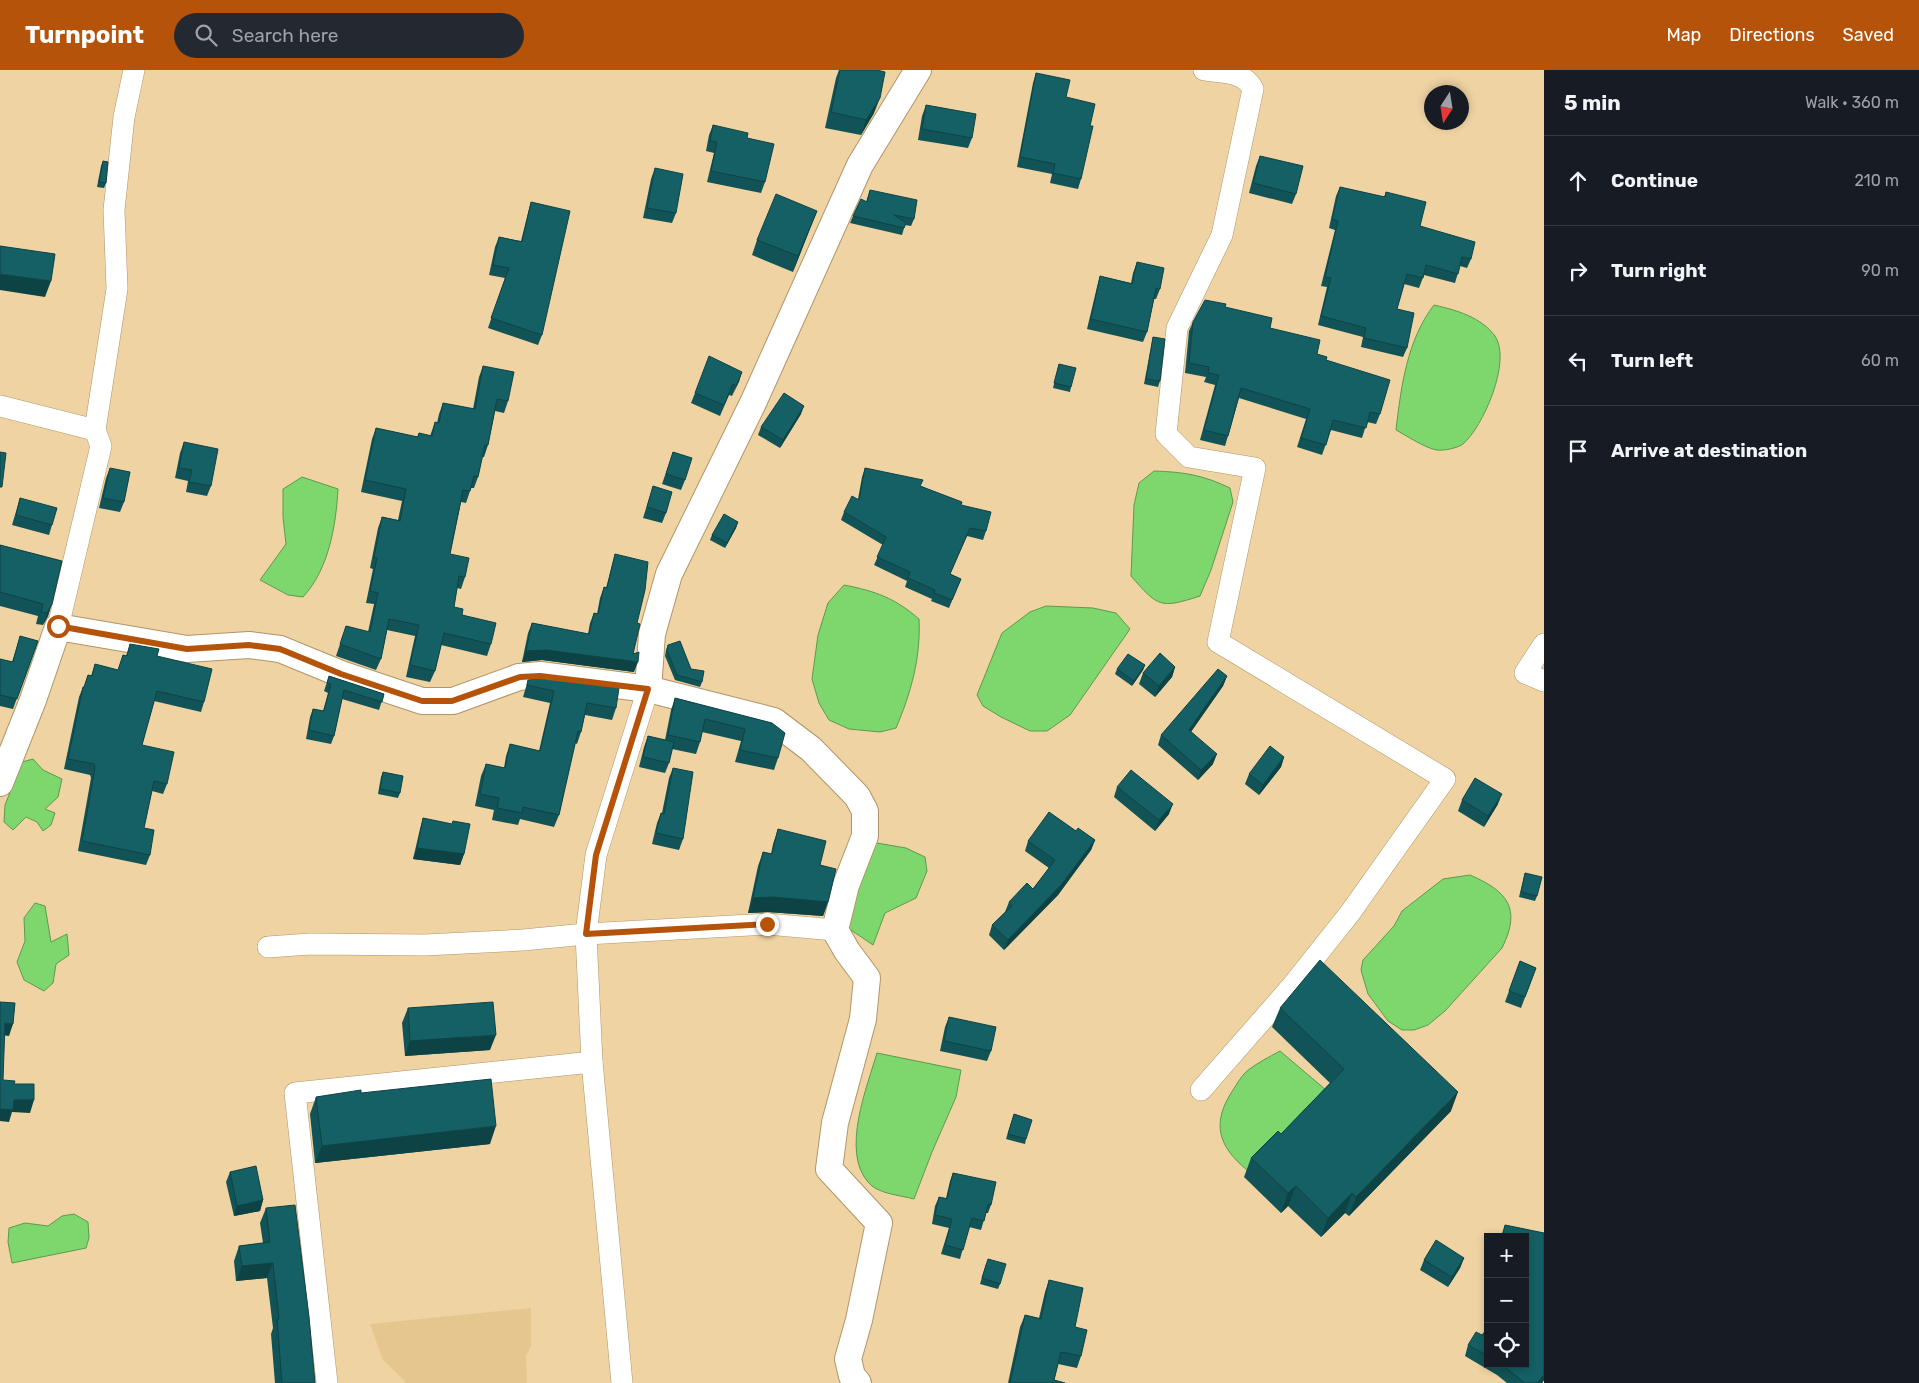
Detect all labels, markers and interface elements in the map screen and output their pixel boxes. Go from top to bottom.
search box [174,13,524,58]
text: Turnpoint [25,21,144,49]
icon: search [192,21,220,49]
text: Search here [232,24,338,47]
text: Map [1666,24,1701,46]
text: Directions [1729,24,1815,46]
text: Saved [1843,24,1894,46]
north arrow [1424,85,1469,130]
text: 5 min [1564,90,1621,115]
text: Walk · 360 m [1805,93,1899,112]
icon: ahead [1564,167,1592,195]
text: Continue [1611,169,1698,192]
text: 210 m [1854,171,1899,190]
icon: right [1564,257,1592,285]
text: Turn right [1611,259,1706,282]
text: 90 m [1861,261,1899,280]
icon: left [1564,347,1592,375]
text: Turn left [1611,349,1693,372]
text: 60 m [1861,351,1899,370]
icon: arrive [1564,437,1592,465]
text: Arrive at destination [1611,439,1807,462]
route start [47,615,70,638]
route end [756,913,779,936]
map controls [1484,1233,1529,1368]
button: + [1484,1233,1529,1278]
button: − [1484,1278,1529,1323]
button: locate [1484,1323,1529,1368]

